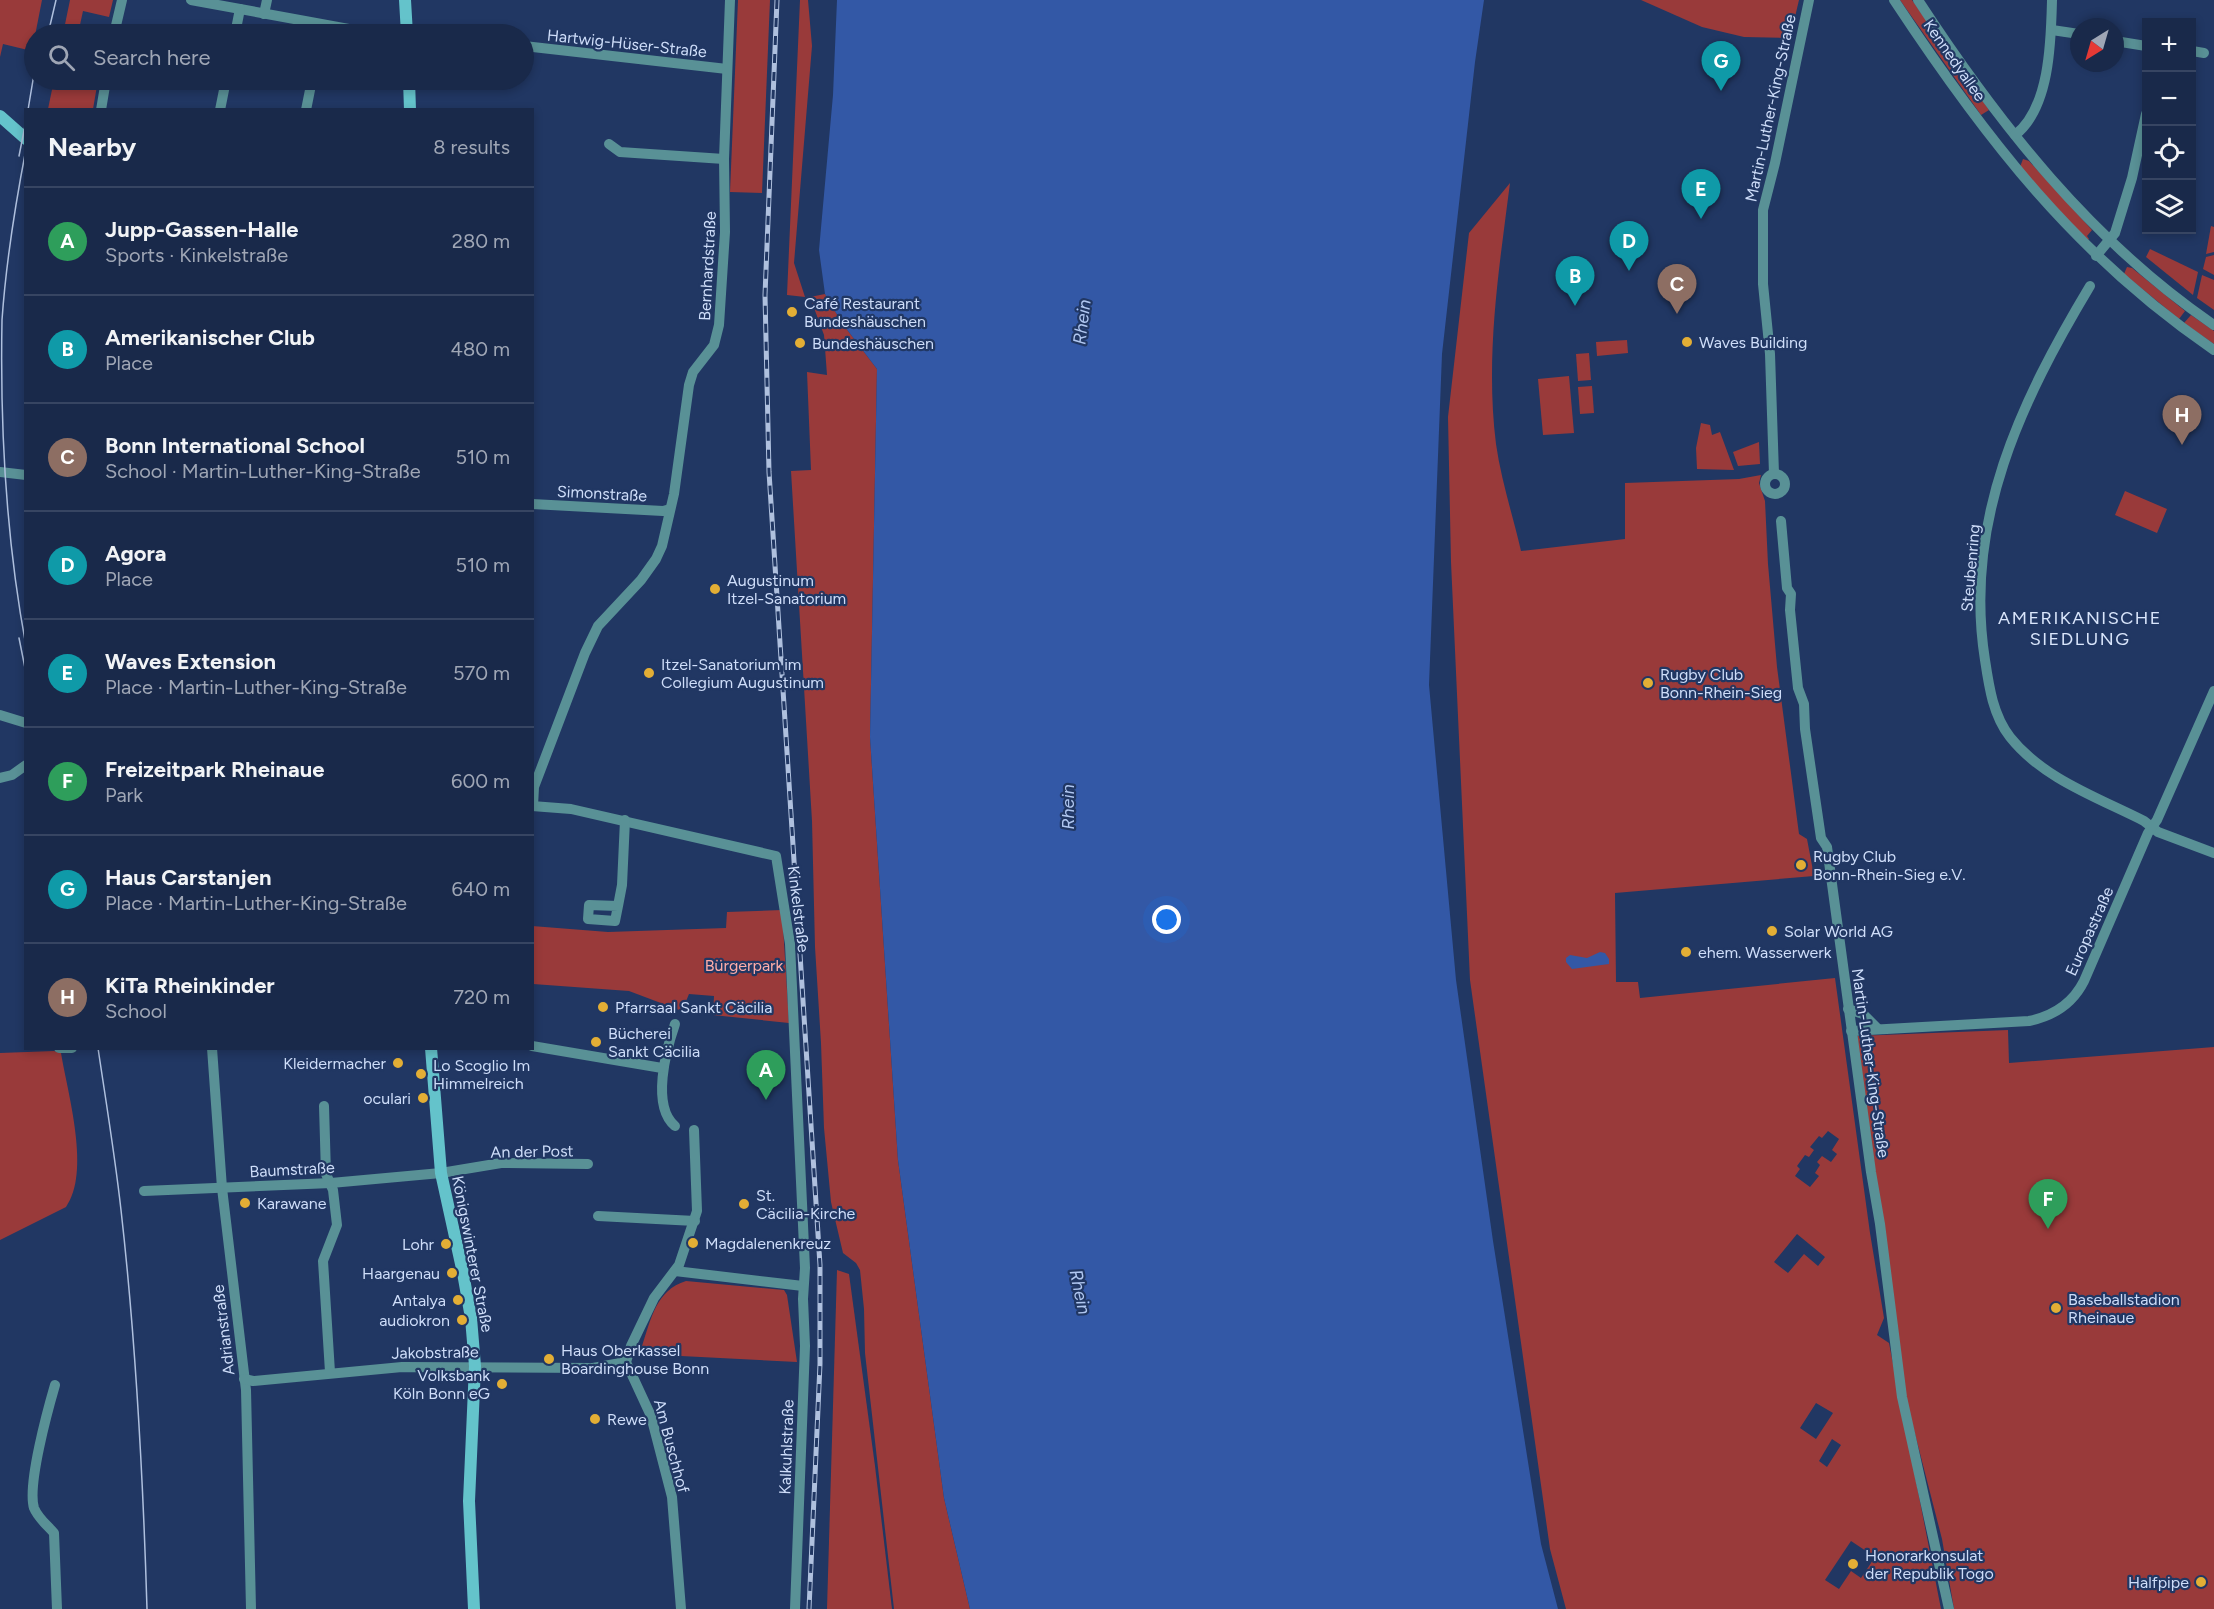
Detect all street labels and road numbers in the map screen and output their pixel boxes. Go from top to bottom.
street label: Martin-Luther-King-Straße [1741,12,1800,204]
street label: Kennedyallee [1919,16,1990,105]
street label: Hartwig-Hüser-Straße [546,26,708,61]
street label: Bernhardstraße [695,211,720,321]
street label: Simonstraße [556,482,648,505]
street label: Steubenring [1957,523,1984,613]
street label: Kinkelstraße [784,865,813,954]
street label: Europastraße [2061,883,2118,979]
street label: Martin-Luther-King-Straße [1848,967,1893,1159]
street label: An der Post [490,1141,574,1162]
street label: Baumstraße [249,1158,335,1181]
street label: Königswinterer Straße [448,1174,497,1334]
street label: Adrianstraße [208,1283,238,1376]
street label: Jakobstraße [391,1342,479,1363]
street label: Am Buschhof [650,1397,693,1495]
street label: Kalkuhlstraße [775,1399,798,1495]

